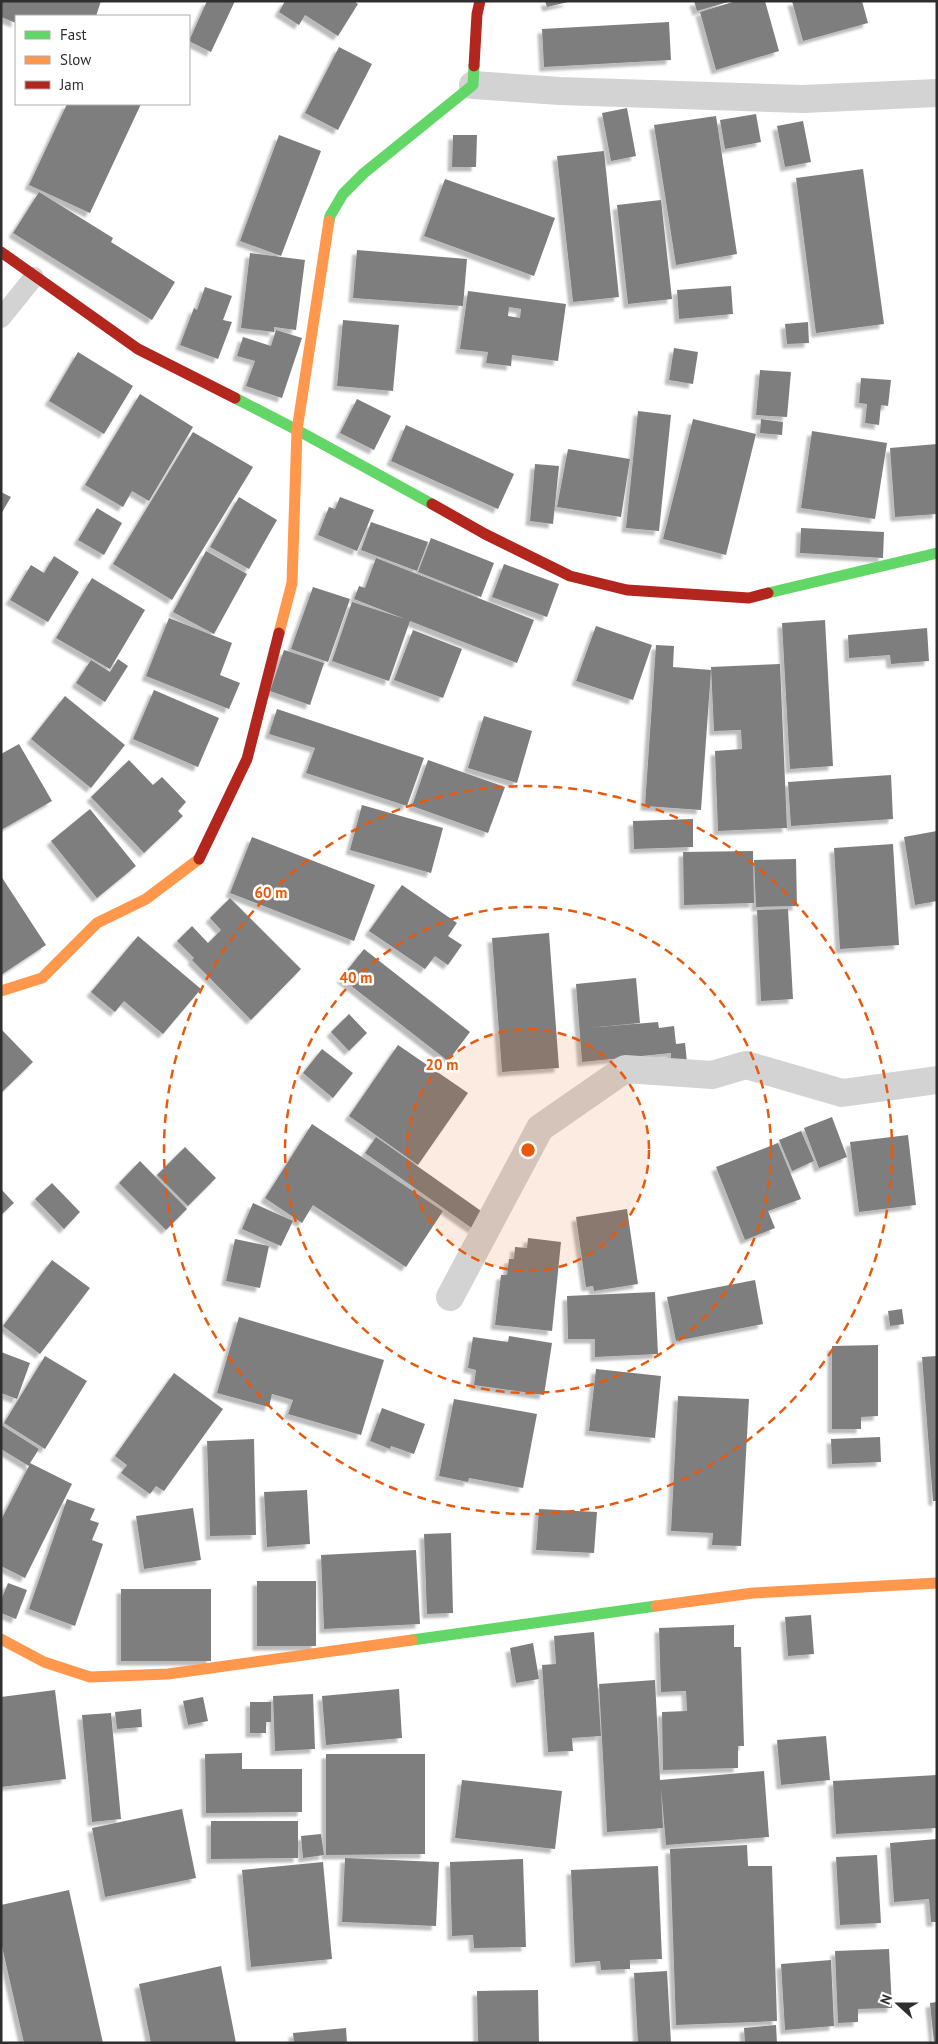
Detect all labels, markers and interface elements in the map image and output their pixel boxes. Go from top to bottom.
legend [15,15,190,105]
text: Fast [60,25,87,44]
text: Slow [60,50,91,69]
text: Jam [59,75,84,94]
text: 60 m [255,883,287,902]
text: 40 m [340,968,372,987]
text: 20 m [426,1055,458,1074]
centre of rings [519,1141,537,1159]
north arrow [873,1979,923,2029]
text: N [876,1992,896,2007]

